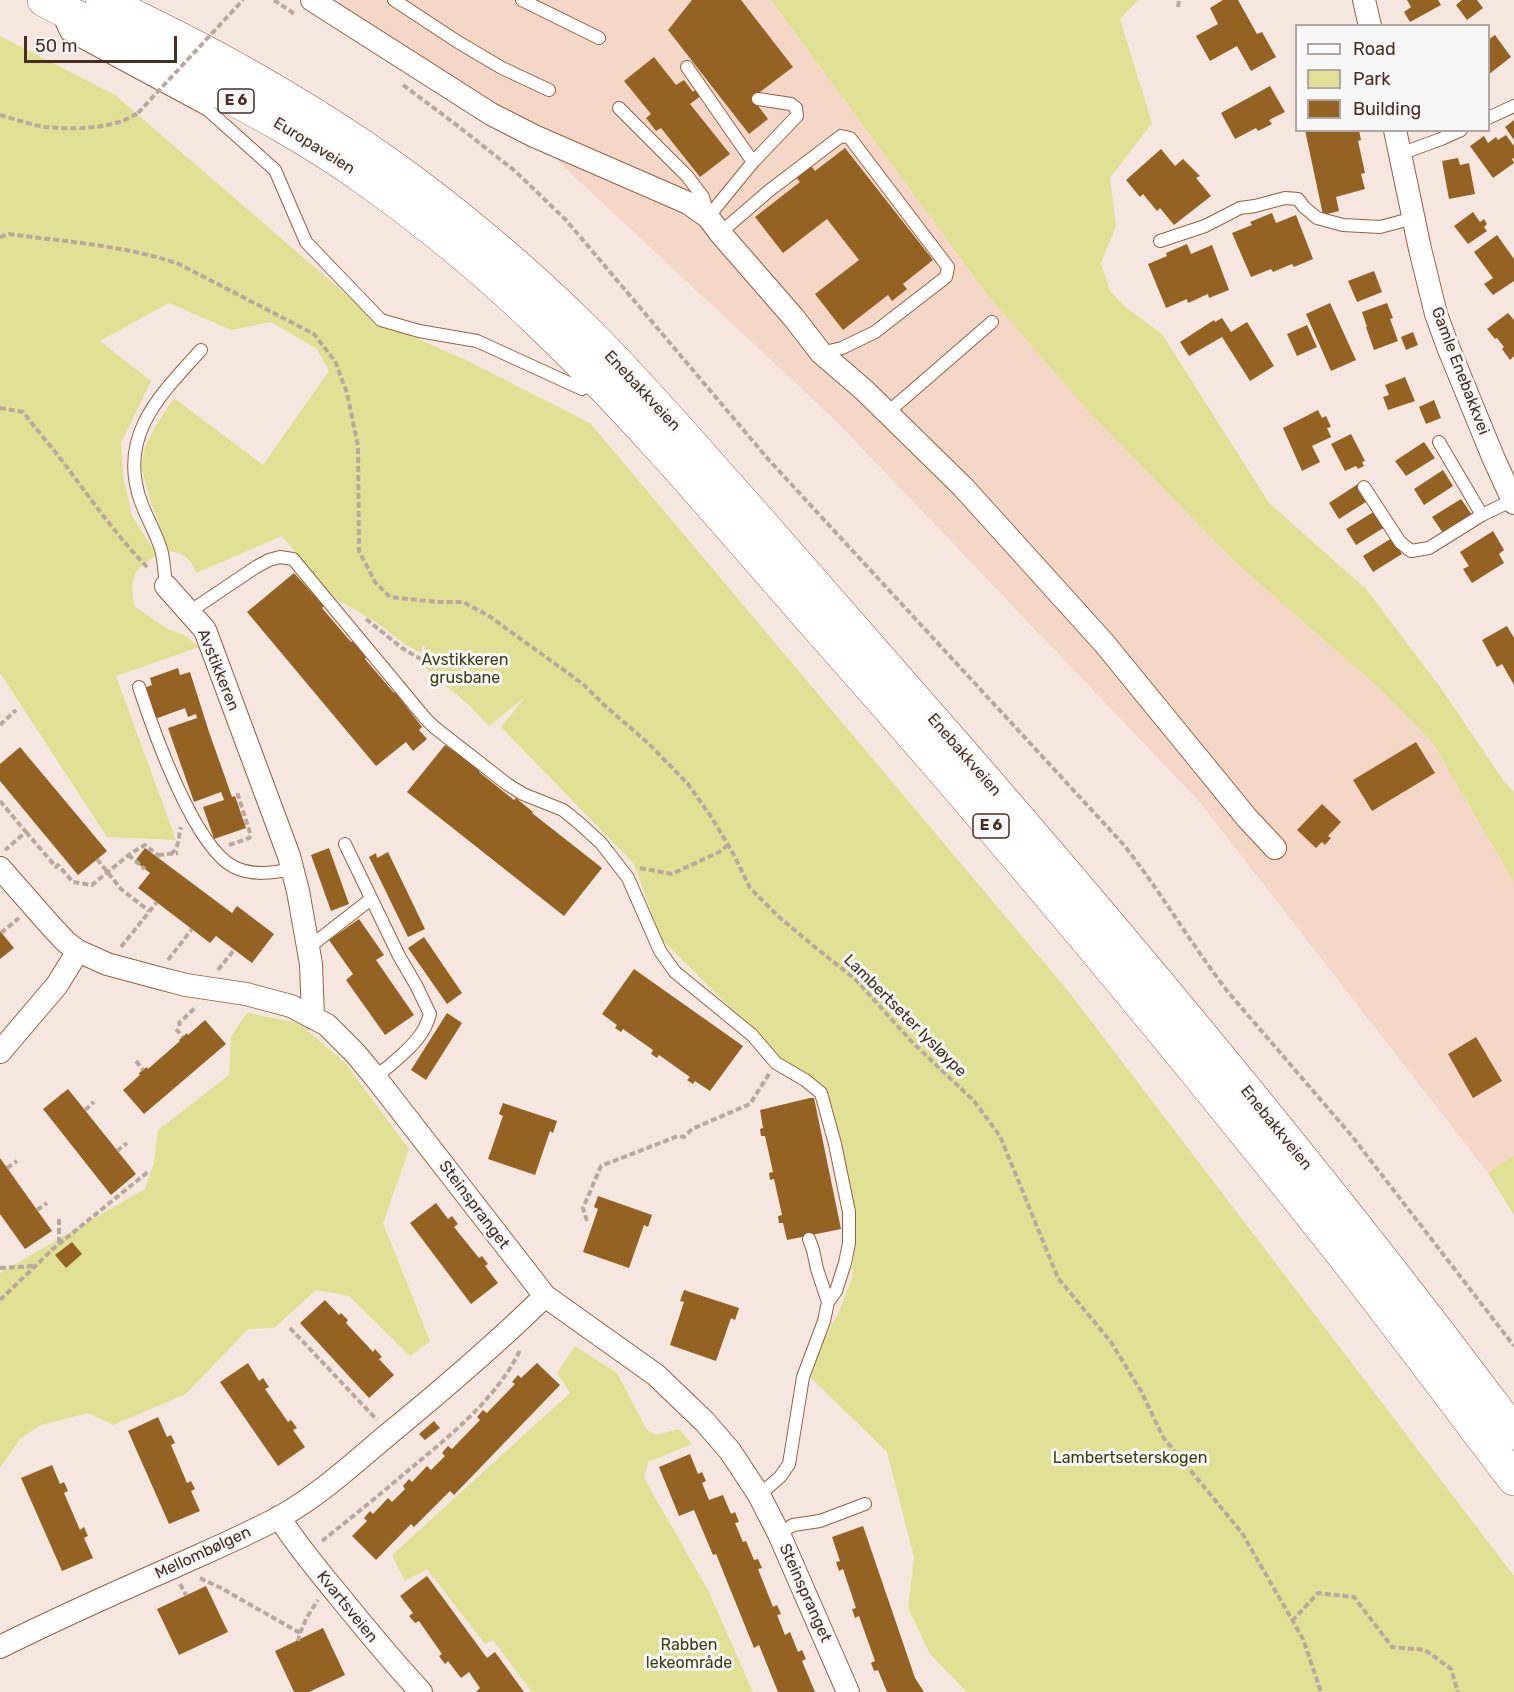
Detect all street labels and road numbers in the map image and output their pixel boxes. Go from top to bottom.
road number: E 6 [218,89,254,113]
street label: Europaveien [270,113,358,179]
street label: Gamle Enebakkvei [1427,304,1493,438]
street label: Enebakkveien [600,347,684,435]
street label: Avstikkeren [193,626,243,714]
street label: Enebakkveien [923,710,1005,800]
road number: E 6 [973,814,1009,838]
street label: Lambertseter lysløype [840,951,970,1081]
street label: Enebakkveien [1236,1082,1316,1174]
street label: Steinspranget [435,1157,513,1253]
street label: Mellombølgen [152,1522,254,1584]
street label: Steinspranget [775,1541,835,1645]
street label: Kvartsveien [312,1567,382,1647]

